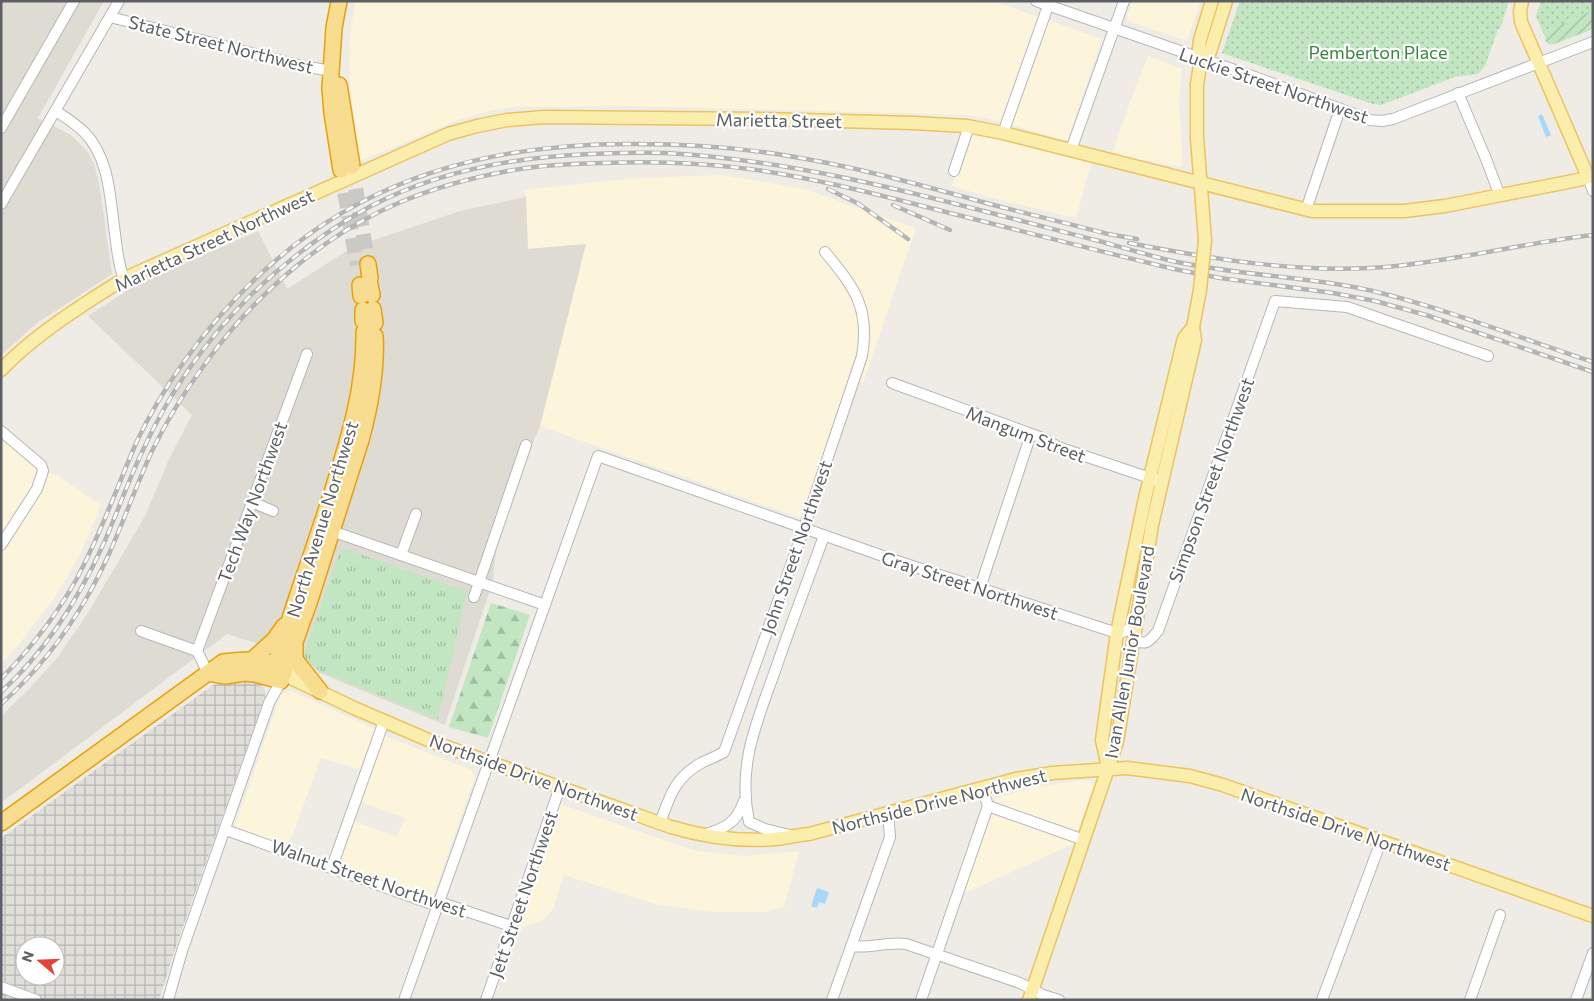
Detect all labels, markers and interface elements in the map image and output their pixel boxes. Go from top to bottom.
street label: State Street Northwest [126,10,316,78]
park label: Pemberton Place [1309,41,1447,63]
street label: Luckie Street Northwest [1176,42,1372,128]
street label: Marietta Street [716,108,842,132]
street label: Marietta Street Northwest [111,184,317,296]
street label: Simpson Street Northwest [1164,375,1258,585]
street label: Mangum Street [963,401,1089,467]
street label: Tech Way Northwest [213,418,291,586]
street label: North Avenue Northwest [282,418,362,620]
street label: John Street Northwest [756,457,836,637]
street label: Ivan Allen Junior Boulevard [1099,544,1159,760]
street label: Gray Street Northwest [879,546,1061,624]
street label: Northside Drive Northwest [427,729,641,825]
street label: Northside Drive Northwest [829,764,1049,838]
street label: Northside Drive Northwest [1238,783,1454,875]
street label: Jett Street Northwest [484,808,562,980]
street label: Walnut Street Northwest [268,834,470,922]
north arrow [15,936,65,986]
text: N [17,949,37,964]

